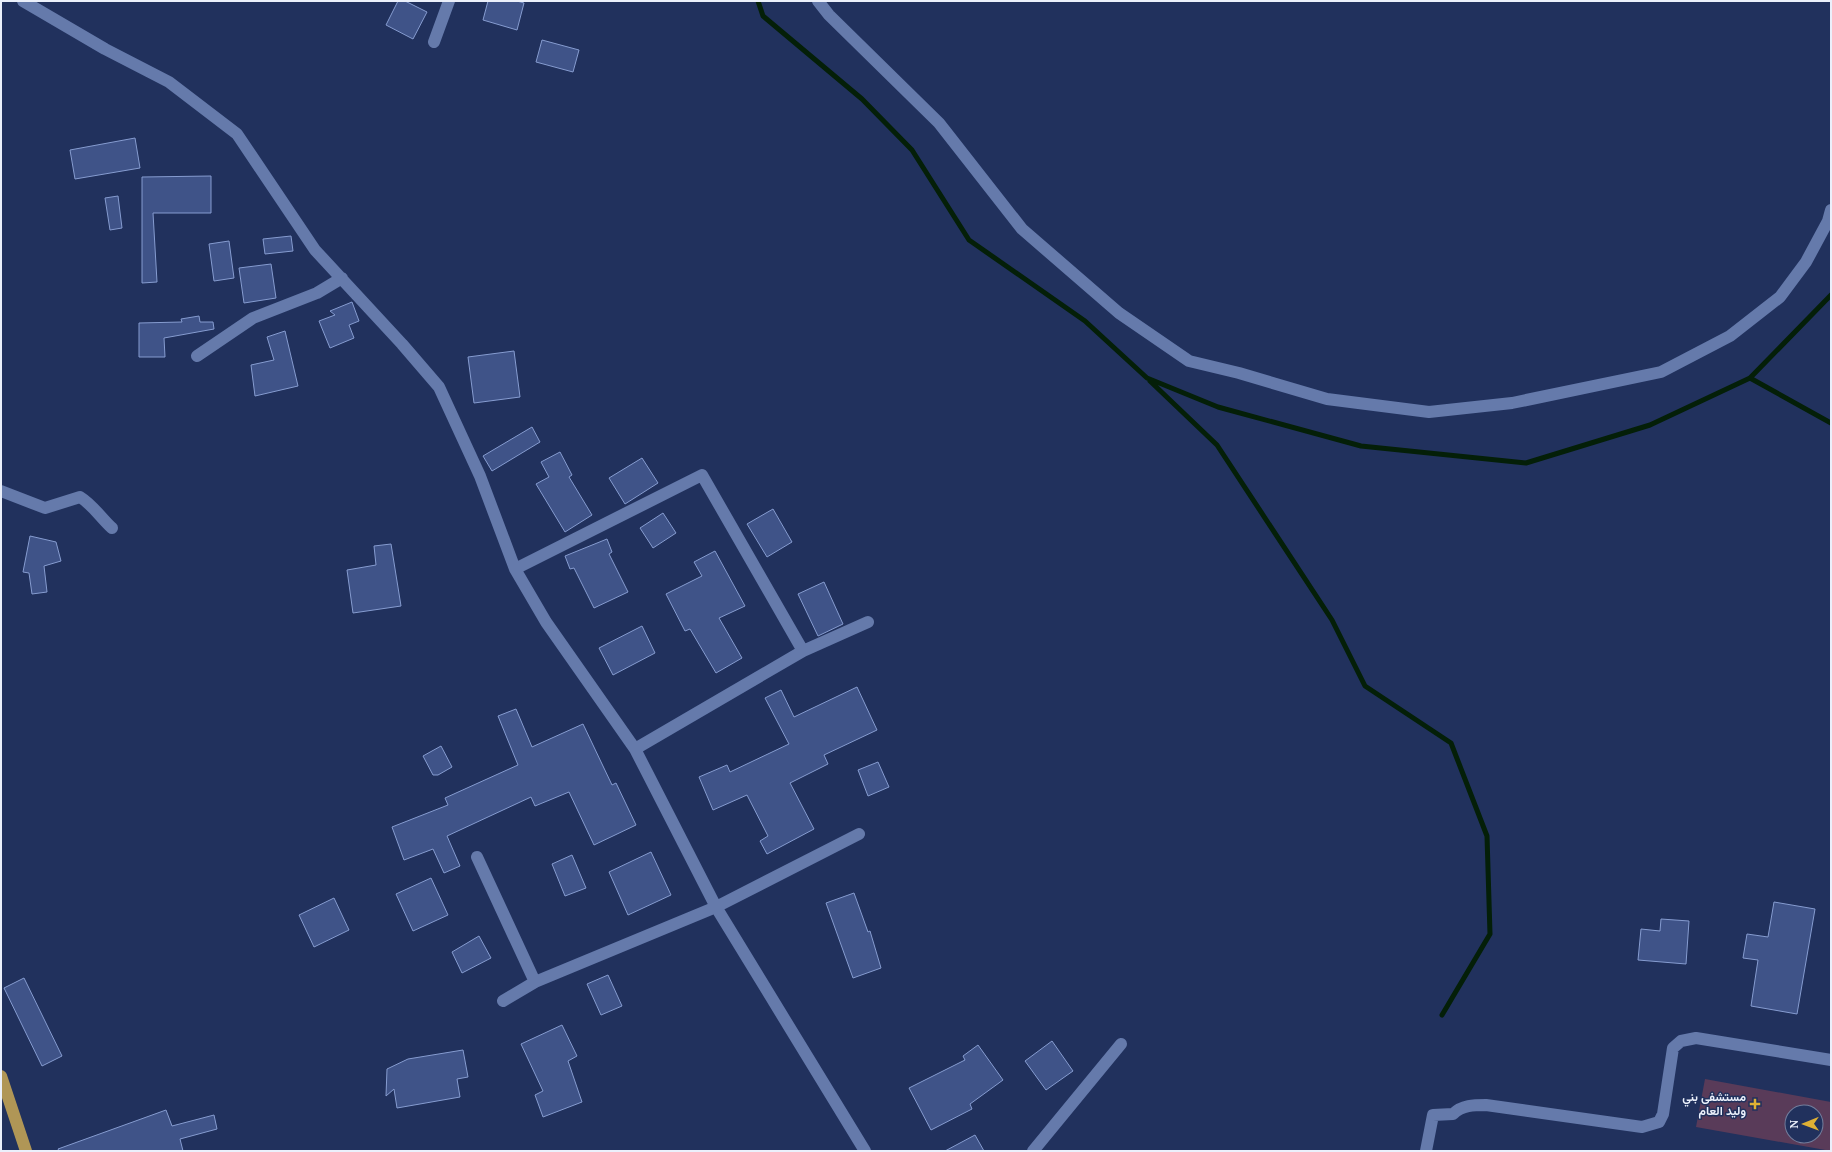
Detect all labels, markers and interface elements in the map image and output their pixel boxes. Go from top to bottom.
place label: مستشفى بني وليد العام [1682,1088,1746,1119]
marker: مستشفى بني وليد العام [1749,1098,1761,1110]
north arrow [1784,1104,1824,1144]
text: N [1786,1119,1801,1129]

